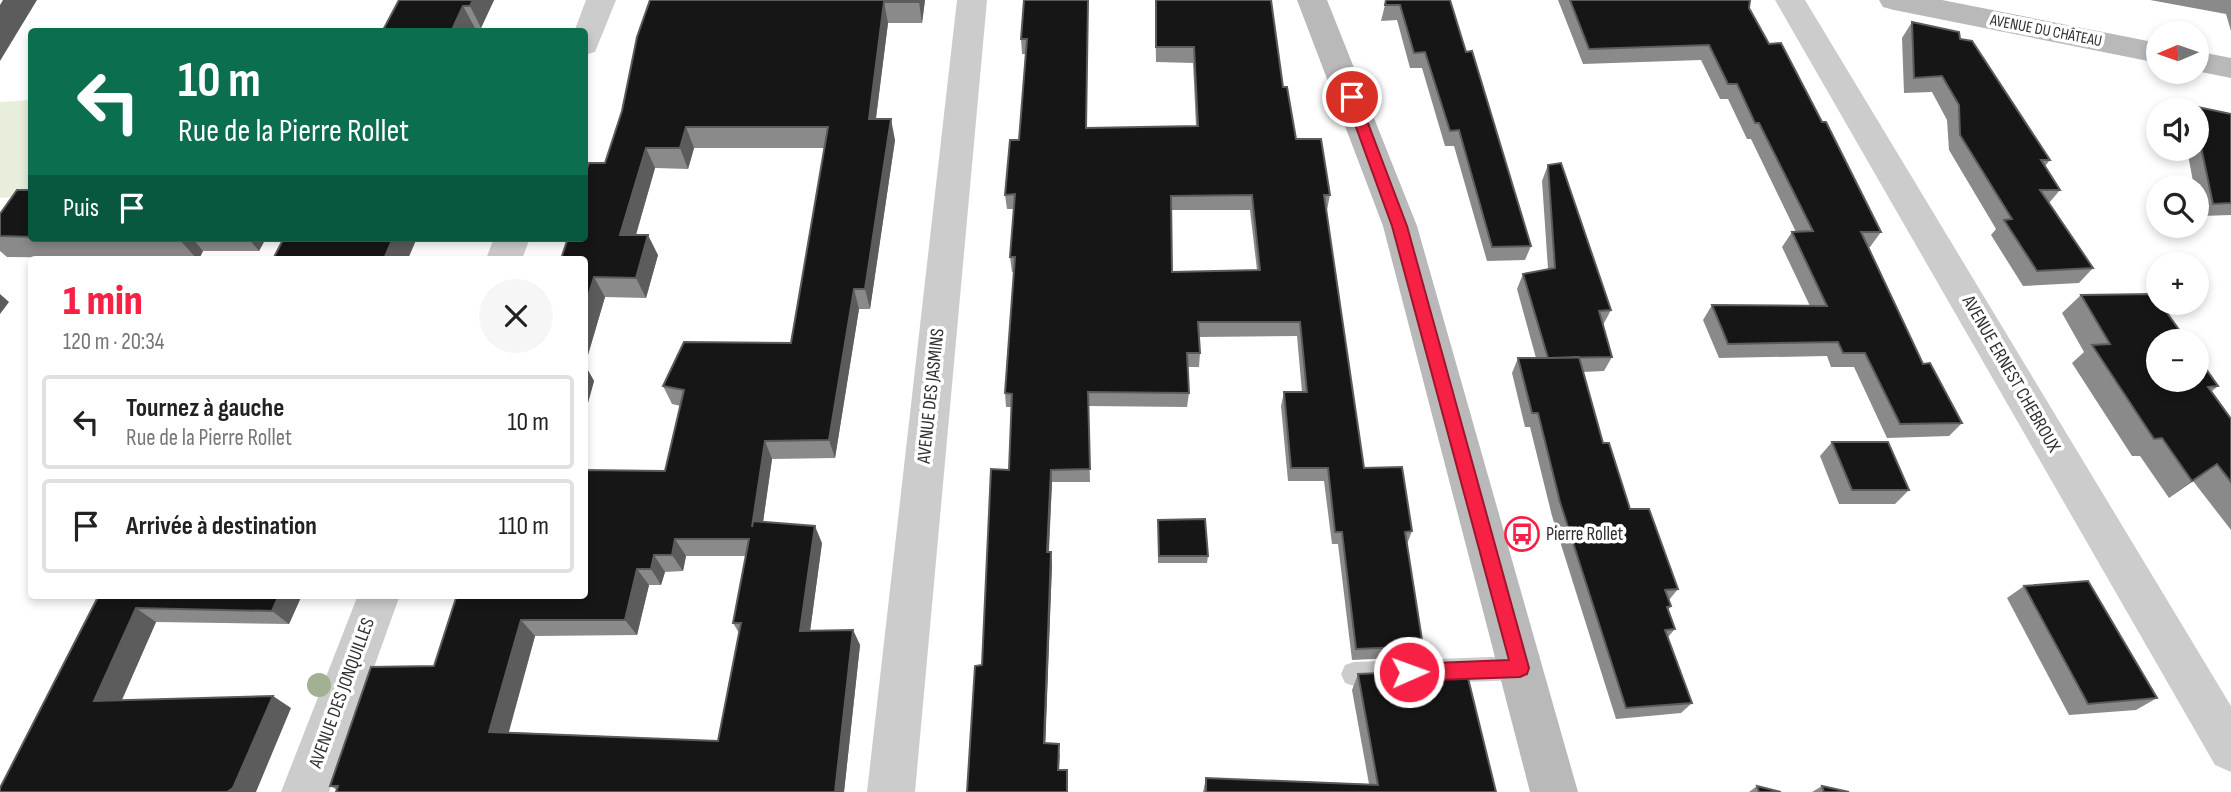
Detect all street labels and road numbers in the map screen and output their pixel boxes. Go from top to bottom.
street label: AVENUE DU CHÂTEAU [1988,11,2103,51]
street label: AVENUE ERNEST CHEBROUX [1956,291,2065,457]
street label: AVENUE DES JASMINS [912,327,950,465]
street label: AVENUE DES JONQUILLES [304,615,380,772]

